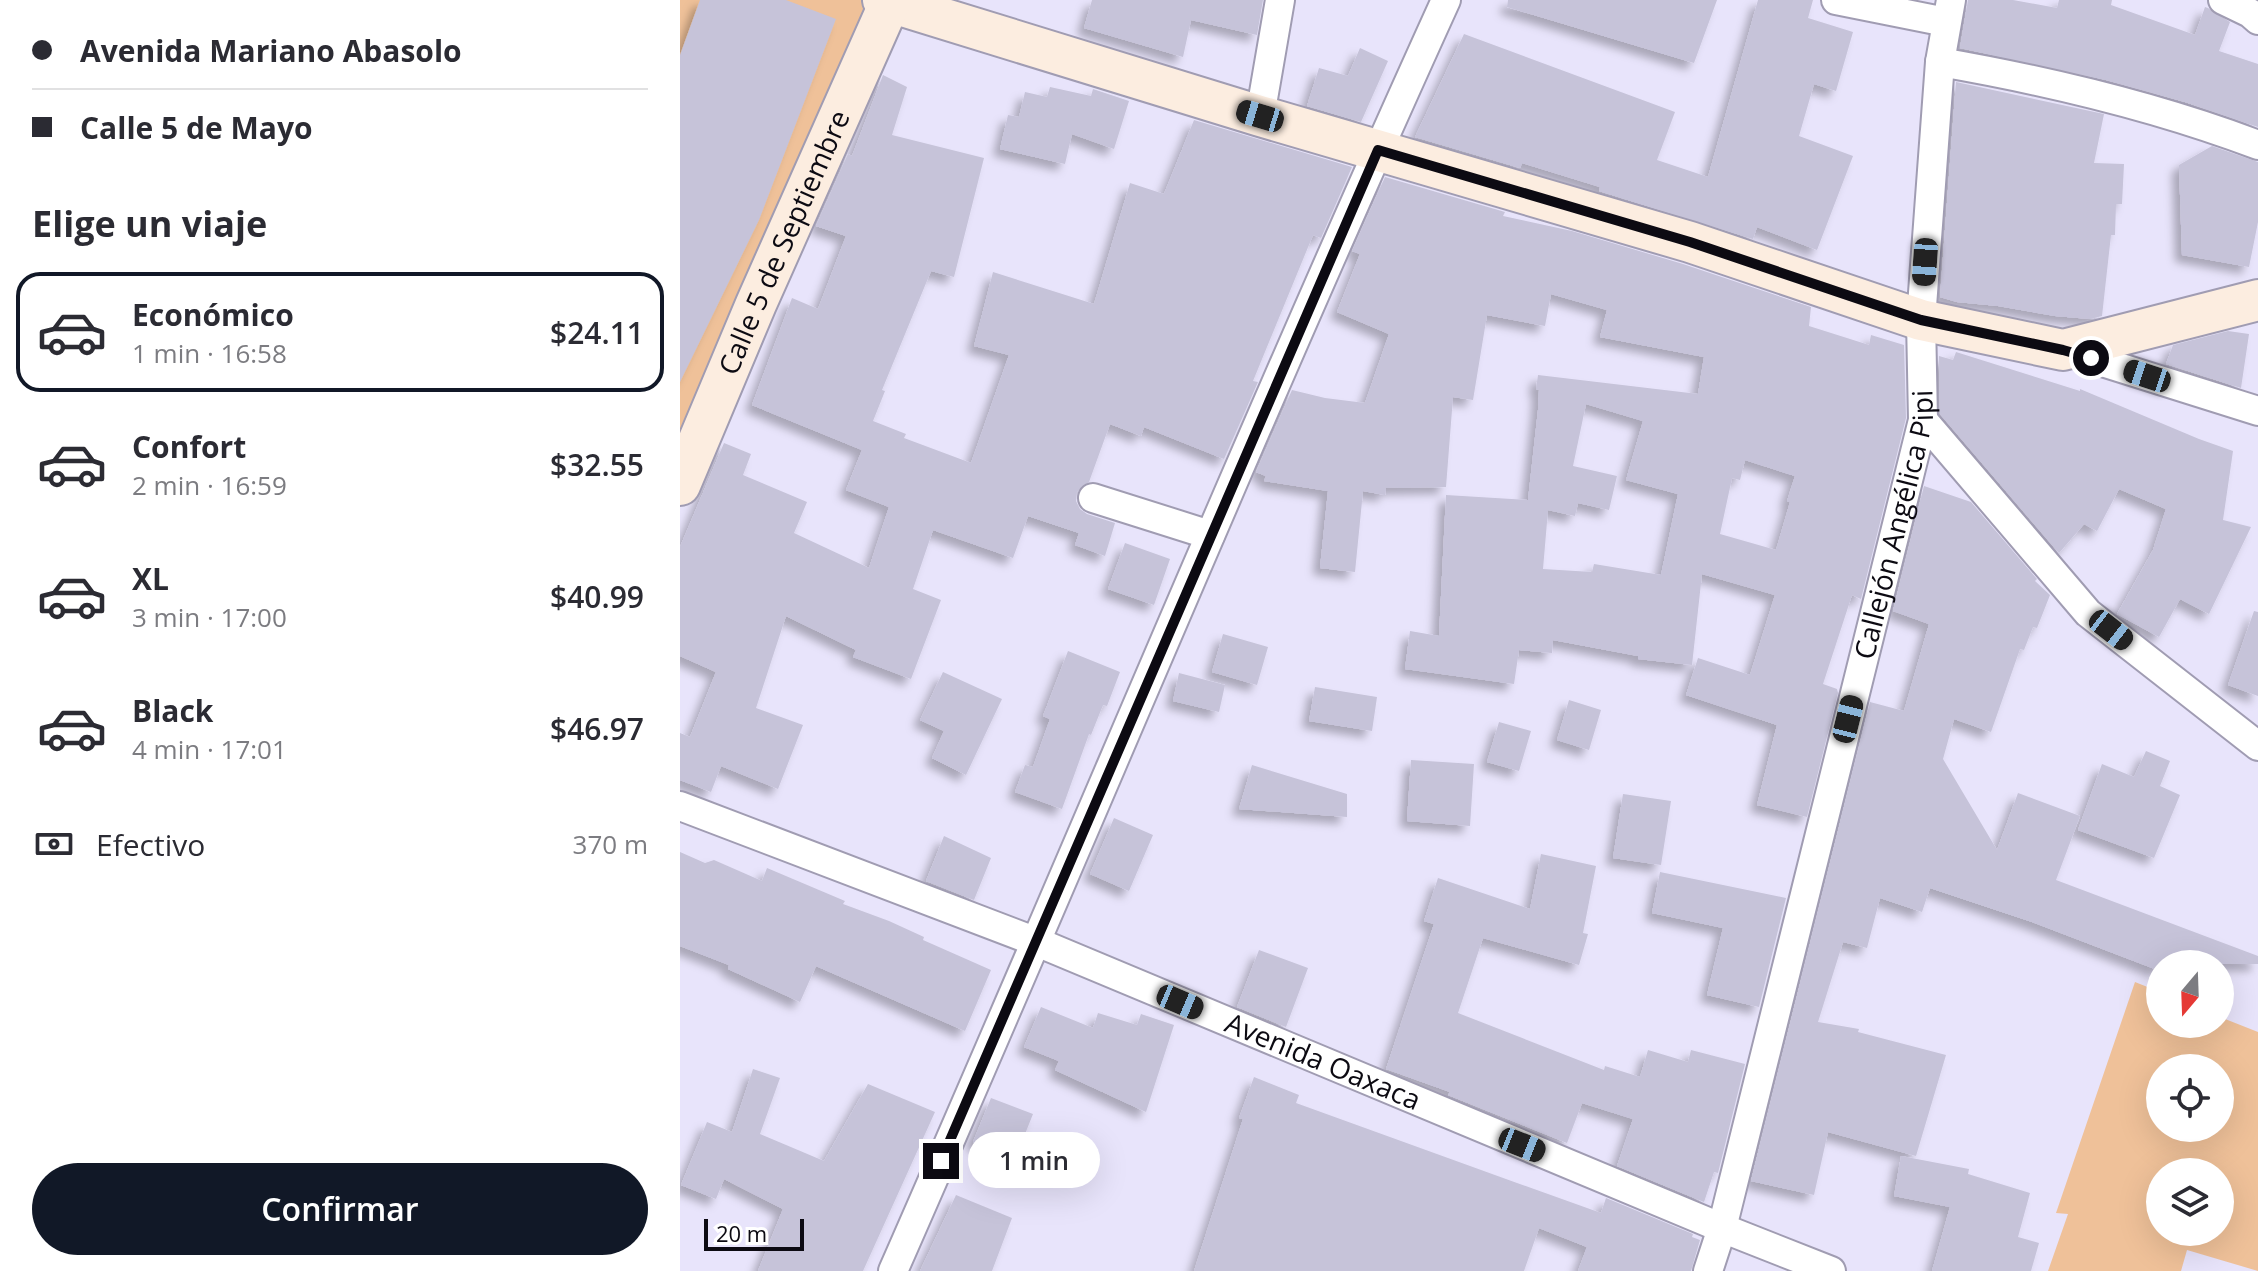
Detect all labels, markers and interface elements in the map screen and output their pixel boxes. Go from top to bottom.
text: Avenida Mariano Abasolo [80,30,462,71]
car [1234,98,1286,134]
street label: Calle 5 de Septiembre [709,104,858,380]
text: Calle 5 de Mayo [80,107,313,148]
text: Elige un viaje [32,199,267,248]
car [1911,237,1939,287]
text: Económico [132,294,294,335]
icon: car [36,296,108,368]
text: $24.11 [550,312,644,353]
text: 1 min · 16:58 [132,335,287,371]
route start [2073,340,2109,376]
car [2120,357,2174,395]
street label: Callejón Angélica Pipi [1844,390,1941,663]
text: Confort [132,426,246,467]
icon: car [36,428,108,500]
text: $32.55 [550,444,644,485]
text: 2 min · 16:59 [132,467,287,503]
text: XL [132,558,169,599]
icon: car [36,560,108,632]
text: $40.99 [550,576,644,617]
text: 3 min · 17:00 [132,599,287,635]
car [2085,606,2137,654]
text: Black [132,690,213,731]
icon: car [36,692,108,764]
car [1831,693,1865,745]
text: $46.97 [550,708,644,749]
text: 4 min · 17:01 [132,731,287,767]
icon: cash [32,822,76,866]
text: Efectivo [96,824,205,865]
text: 370 m [573,826,648,862]
north arrow [2146,950,2234,1038]
map controls [2146,950,2234,1246]
car [1153,982,1207,1022]
street label: Avenida Oaxaca [1220,1003,1427,1118]
button: locate [2146,1054,2234,1142]
car [1495,1125,1549,1165]
callout: 1 min [969,1133,1101,1189]
text: 1 min [999,1142,1069,1178]
route end [923,1143,959,1179]
button: layers [2146,1158,2234,1246]
button: Confirmar [32,1163,648,1255]
scale bar [704,1215,804,1251]
text: 20 m [716,1218,767,1248]

